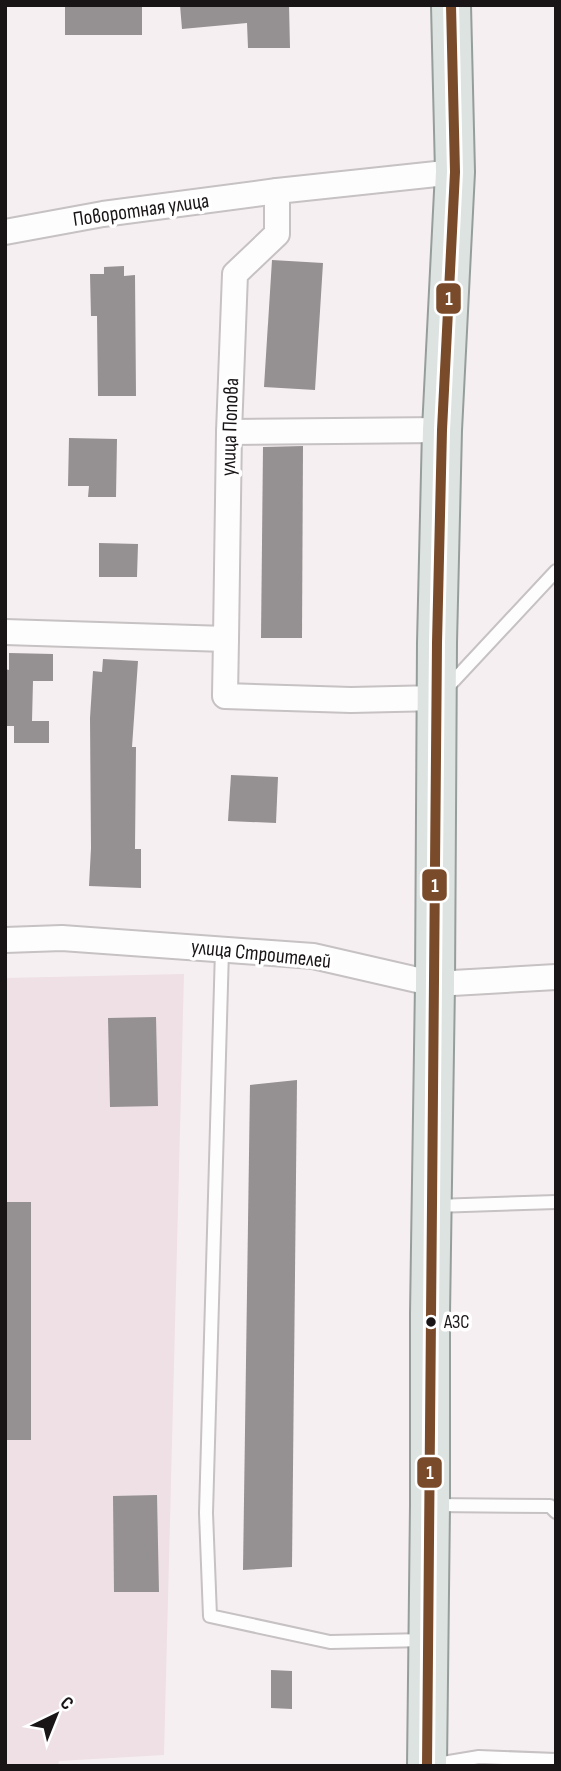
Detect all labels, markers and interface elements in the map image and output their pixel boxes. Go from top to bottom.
street label: Поворотная улица [71,188,211,232]
line badge: 1 [435,282,462,315]
text: 1 [445,288,453,311]
street label: улица Попова [216,377,244,477]
line badge: 1 [421,868,448,902]
text: 1 [431,875,439,898]
street label: улица Строителей [190,934,332,974]
place label: АЗС [443,1311,470,1334]
marker: АЗС [424,1315,438,1329]
line badge: 1 [416,1456,443,1489]
text: 1 [426,1462,434,1485]
north arrow [21,1680,91,1750]
text: С [55,1692,78,1716]

